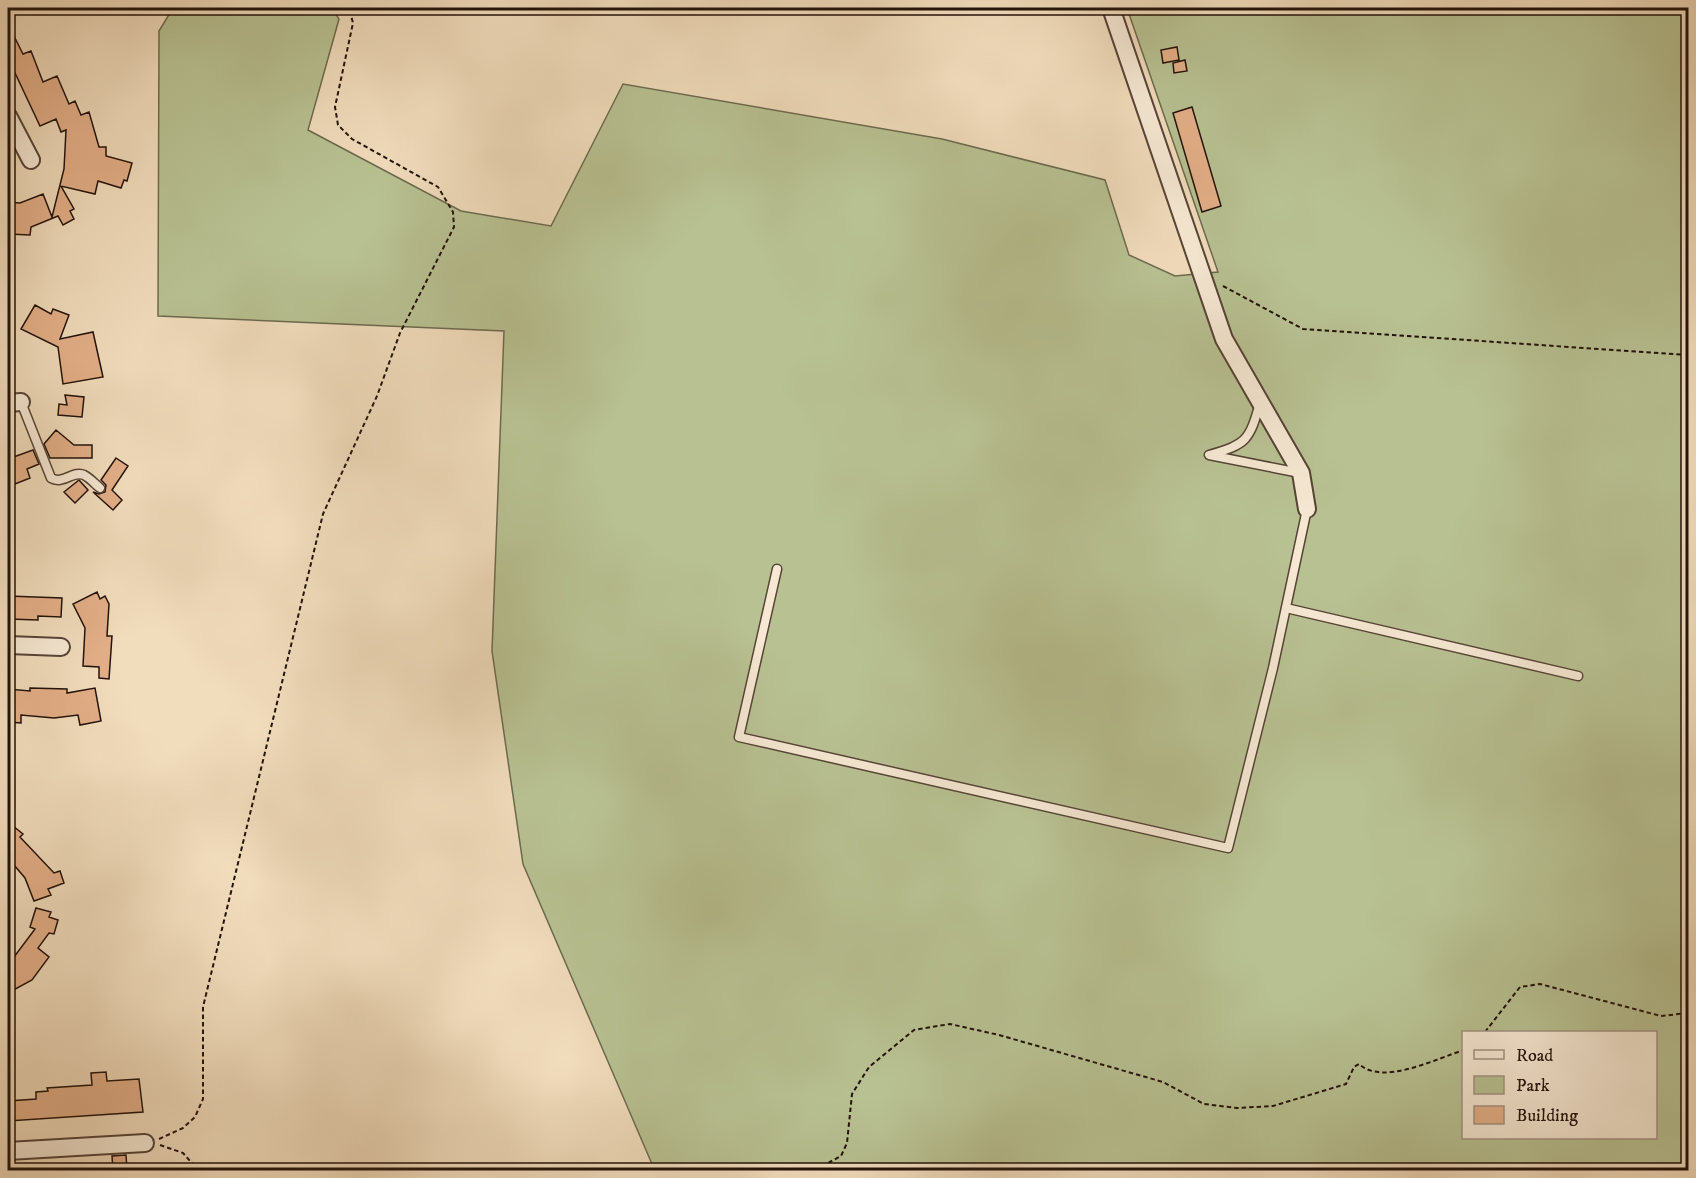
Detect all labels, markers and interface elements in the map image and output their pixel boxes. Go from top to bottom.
legend [1462,1031,1657,1139]
text: Road [1516,1045,1553,1067]
text: Park [1516,1075,1550,1097]
text: Building [1516,1105,1578,1127]

